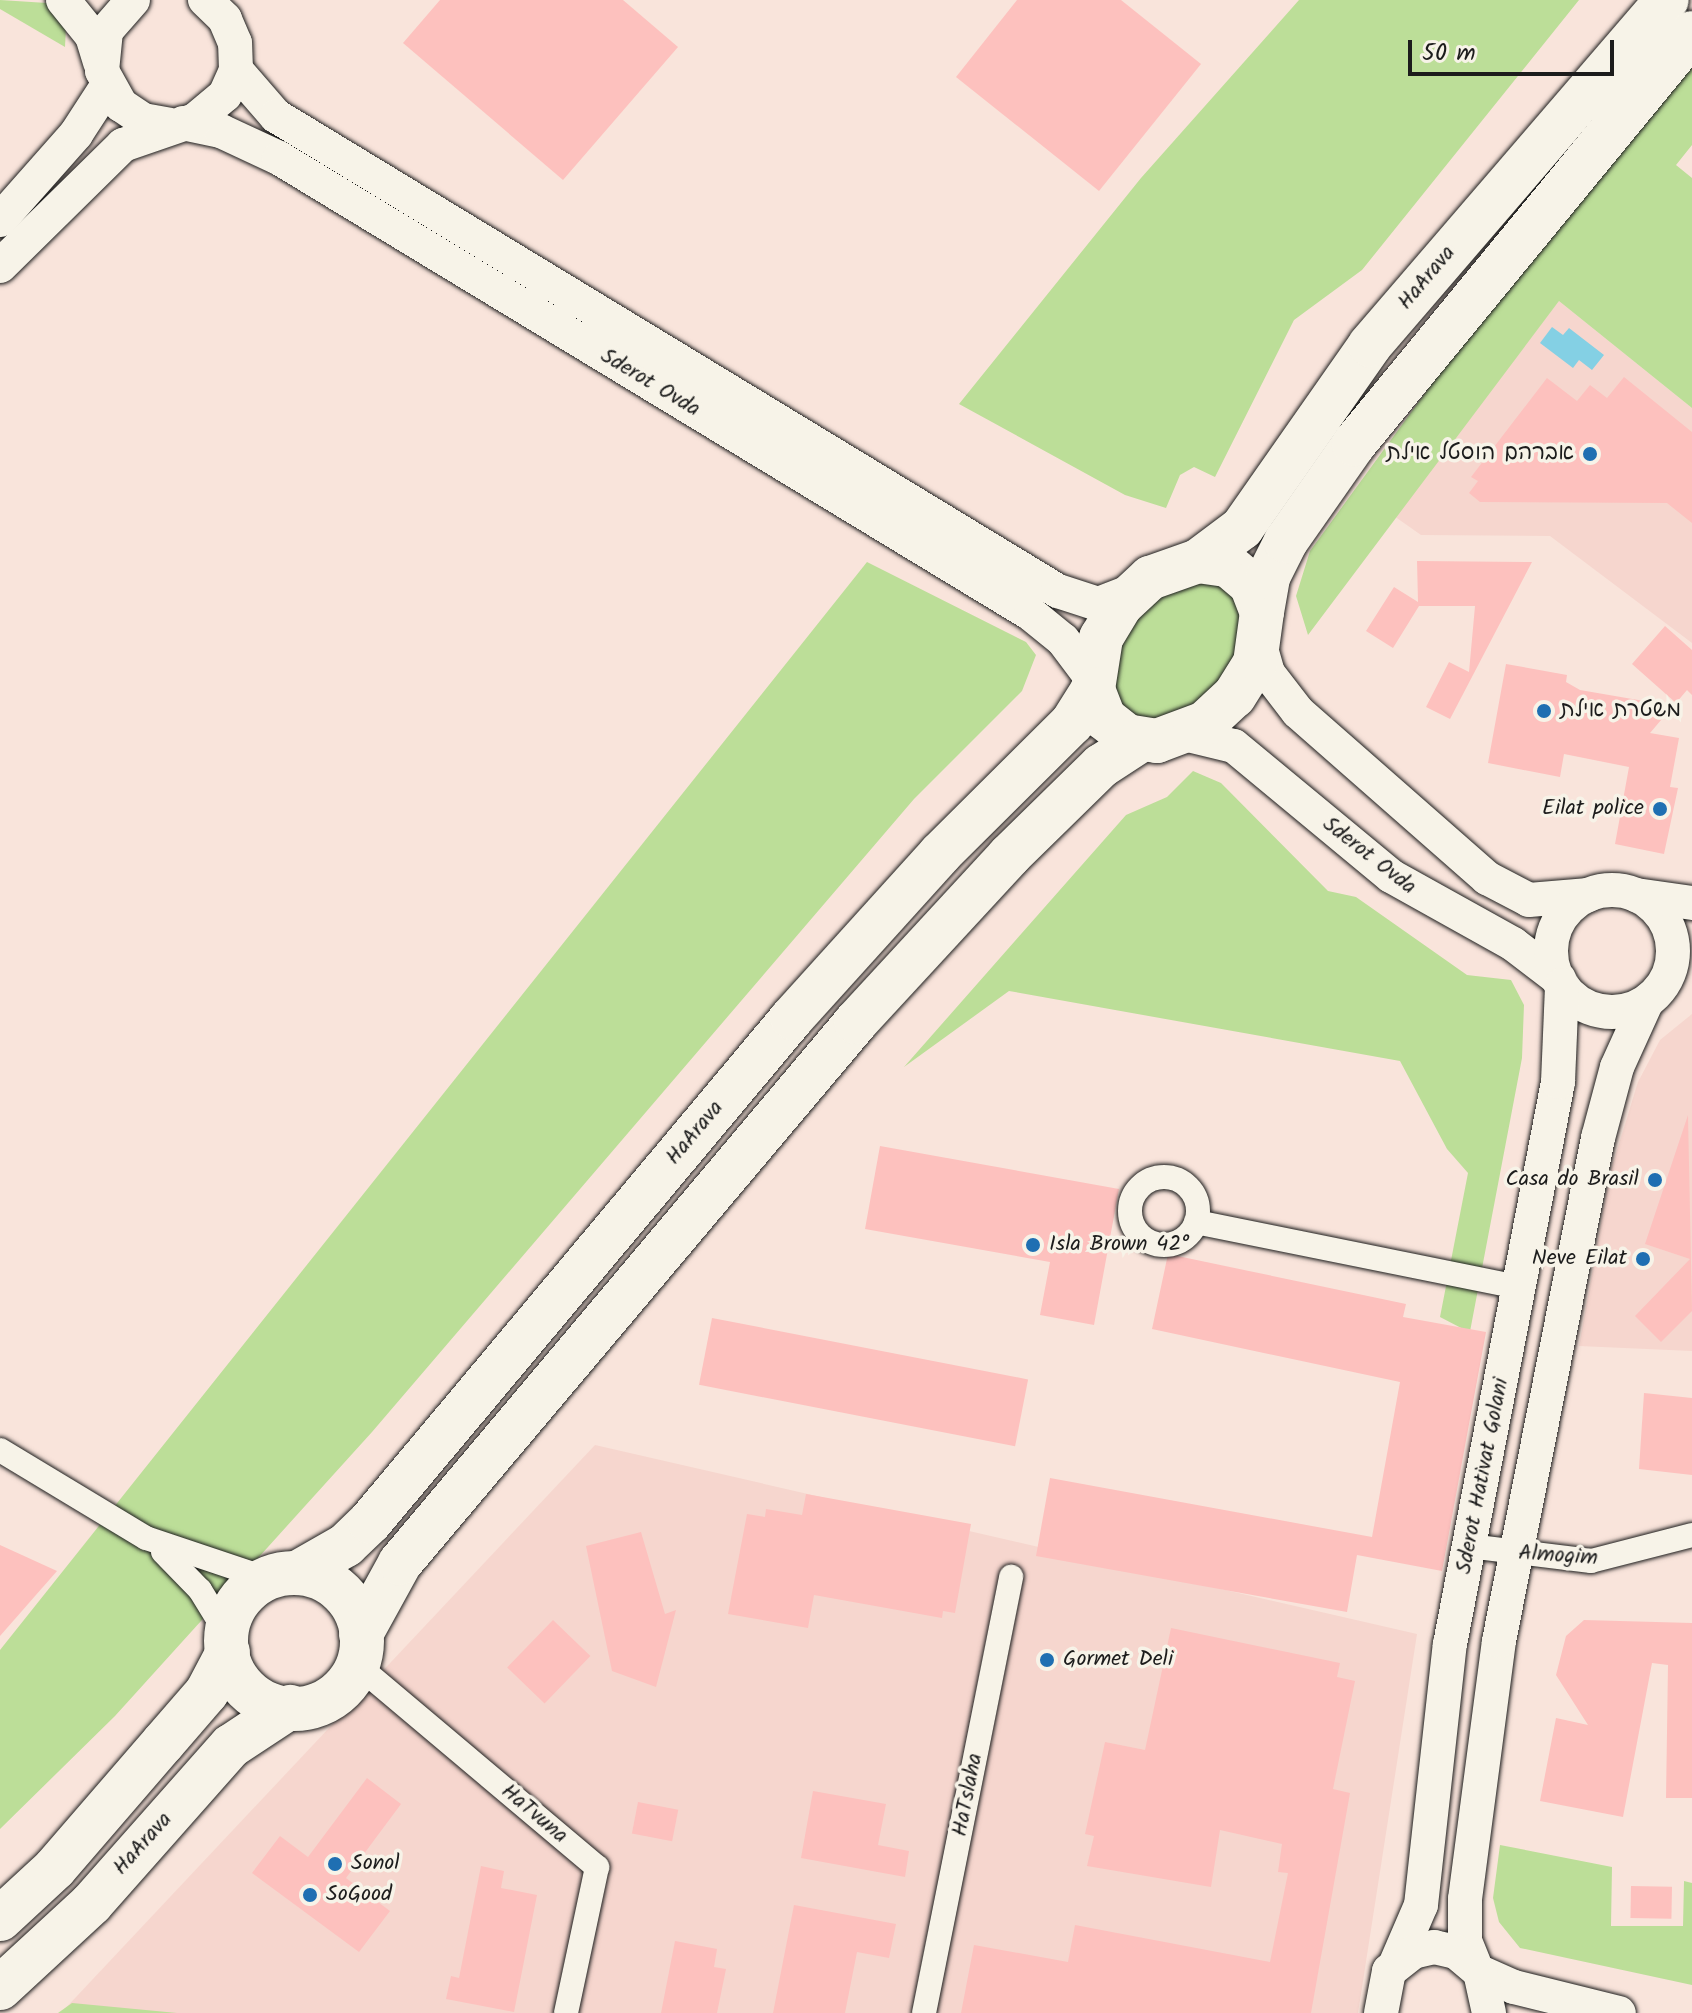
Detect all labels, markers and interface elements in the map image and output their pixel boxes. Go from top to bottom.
scale bar [1412,24,1618,74]
text: 50 m [1422,34,1476,73]
street label: HaArava [1393,241,1461,315]
street label: Sderot Ovda [596,343,704,423]
place label: אברהם הוסטל אילת [1386,441,1574,467]
marker: אברהם הוסטל אילת [1581,445,1599,463]
place label: משטרת אילת [1560,698,1681,724]
marker: משטרת אילת [1535,702,1553,720]
place label: Eilat police [1542,796,1644,822]
marker: Eilat police [1651,800,1669,818]
street label: Sderot Ovda [1317,811,1421,901]
street label: HaArava [661,1096,729,1170]
place label: Casa do Brasil [1506,1167,1639,1193]
marker: Casa do Brasil [1646,1171,1664,1189]
place label: Isla Brown 42° [1049,1232,1189,1258]
marker: Isla Brown 42° [1024,1236,1042,1254]
place label: Neve Eilat [1532,1246,1627,1272]
marker: Neve Eilat [1634,1250,1652,1268]
street label: Sderot Hativat Golani [1451,1376,1515,1576]
street label: Almogim [1517,1540,1599,1572]
place label: Gormet Deli [1063,1647,1173,1673]
marker: Gormet Deli [1038,1651,1056,1669]
street label: HaTslaha [947,1751,989,1839]
street label: HaTvuna [495,1779,573,1849]
street label: HaArava [108,1807,178,1881]
place label: Sonol [351,1851,400,1877]
marker: Sonol [326,1855,344,1873]
place label: SoGood [326,1882,392,1908]
marker: SoGood [301,1886,319,1904]

